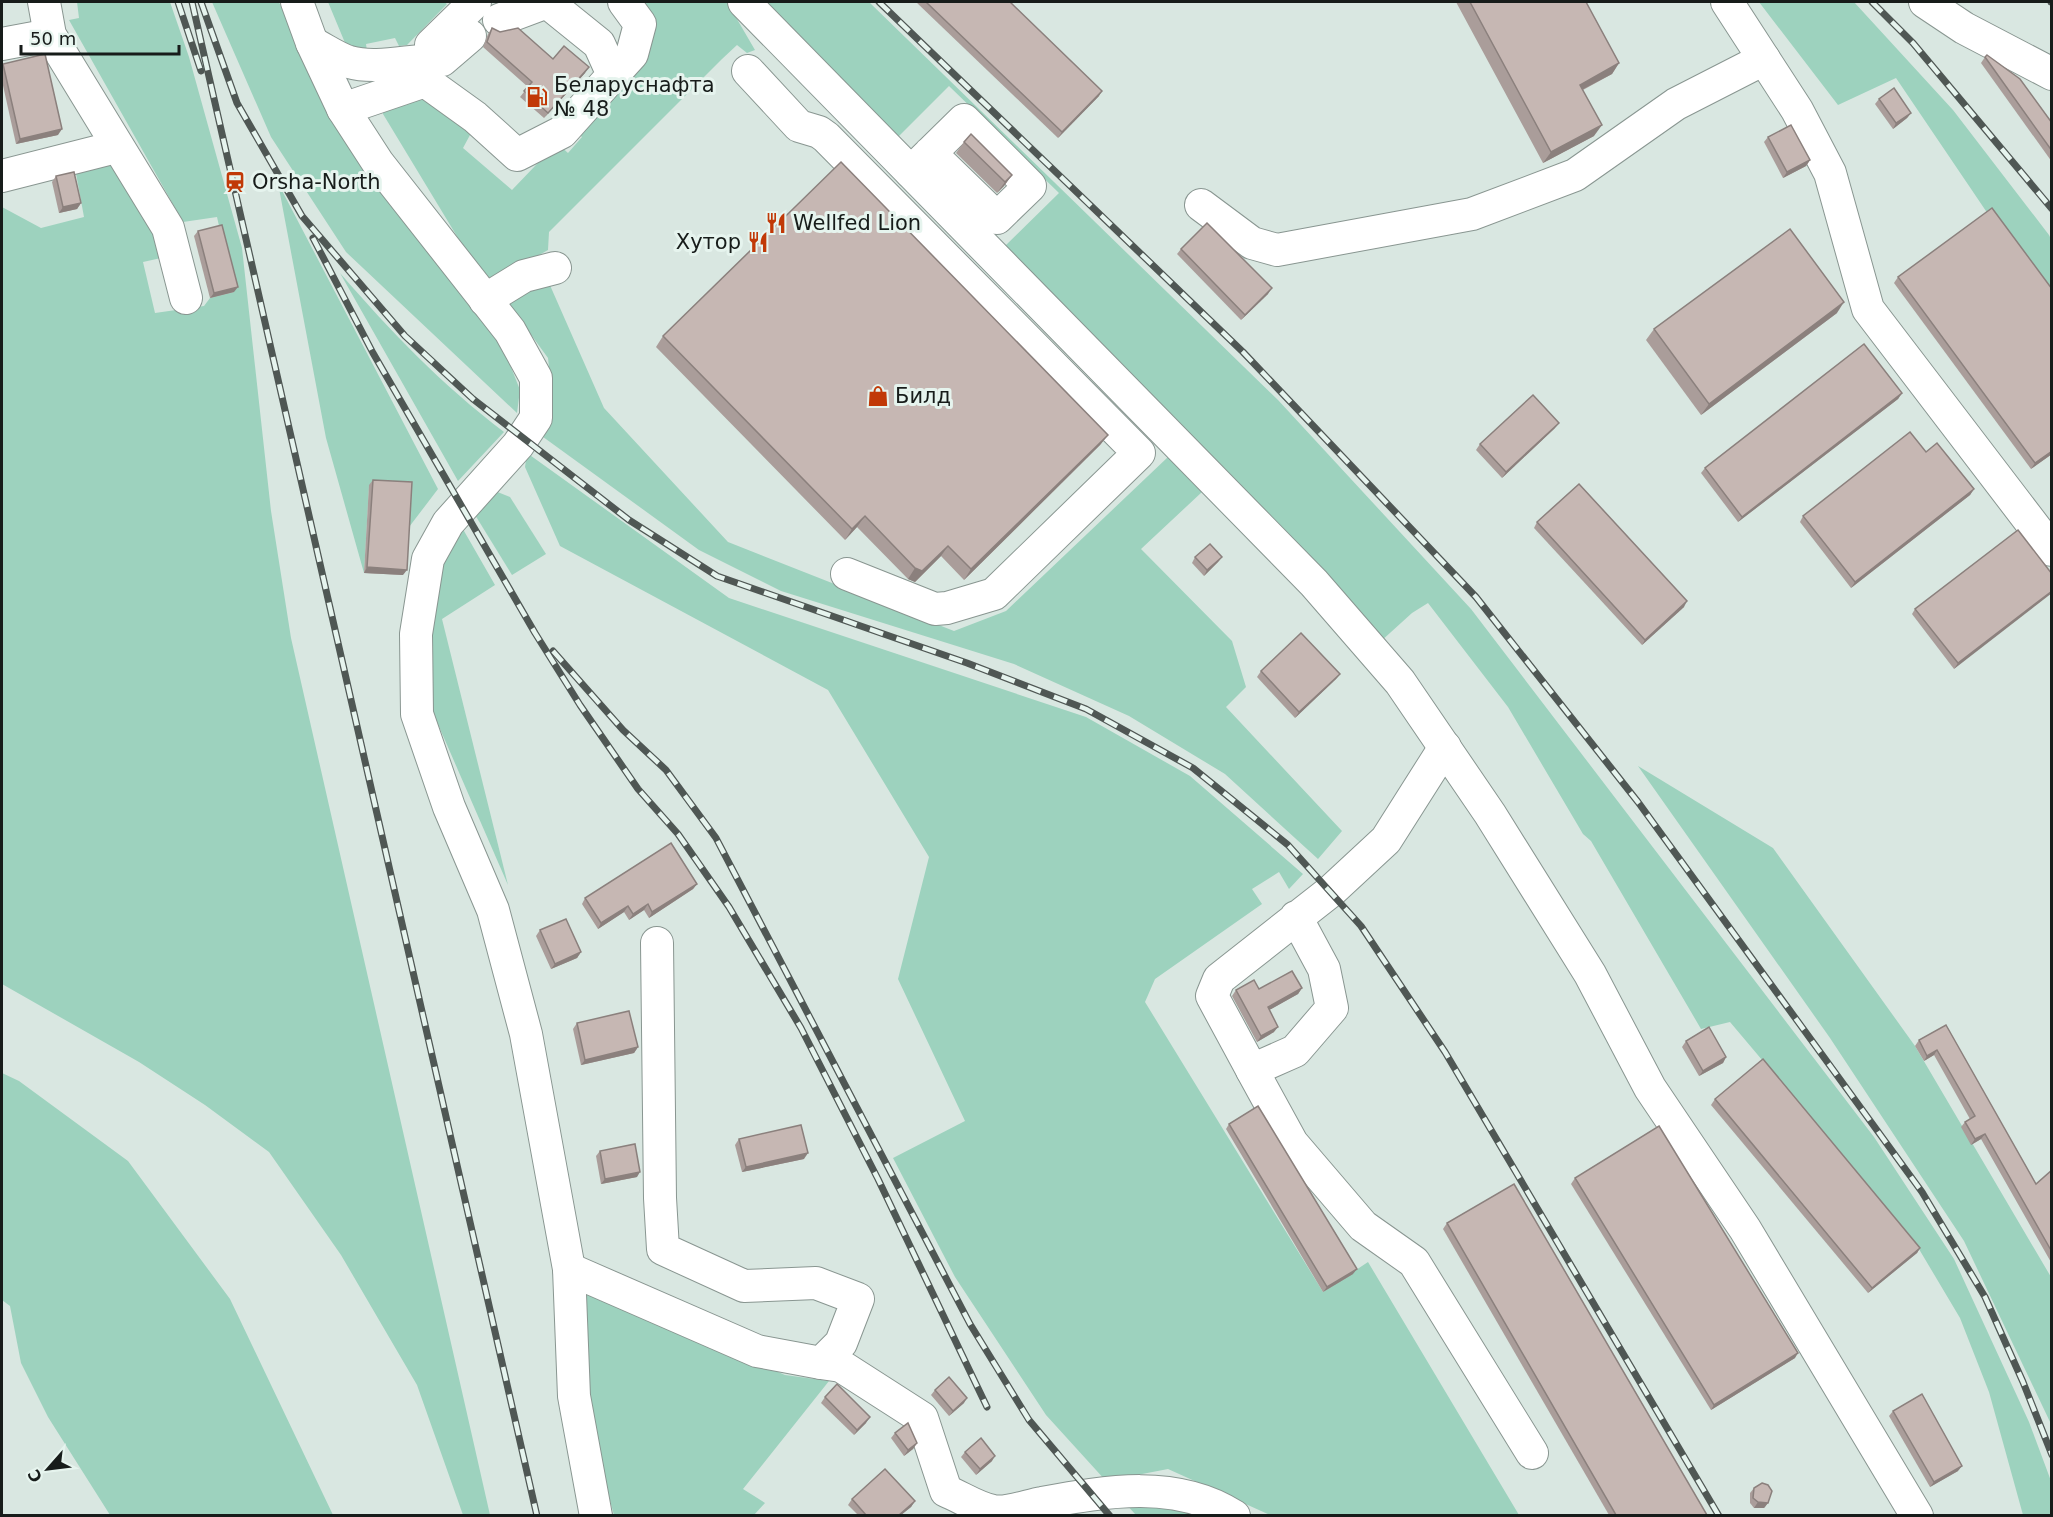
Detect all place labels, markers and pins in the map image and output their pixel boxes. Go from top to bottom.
place label: Беларуснафта № 48 [554,73,715,121]
fuel station icon: Беларуснафта № 48 [525,85,549,109]
station icon: Orsha-North [223,170,247,194]
place label: Orsha-North [252,170,381,194]
restaurant icon: Wellfed Lion [764,211,788,235]
place label: Wellfed Lion [793,211,921,235]
place label: Хутор [676,230,741,254]
restaurant icon: Хутор [746,230,770,254]
shop icon: Билд [866,384,890,408]
place label: Билд [895,384,951,408]

